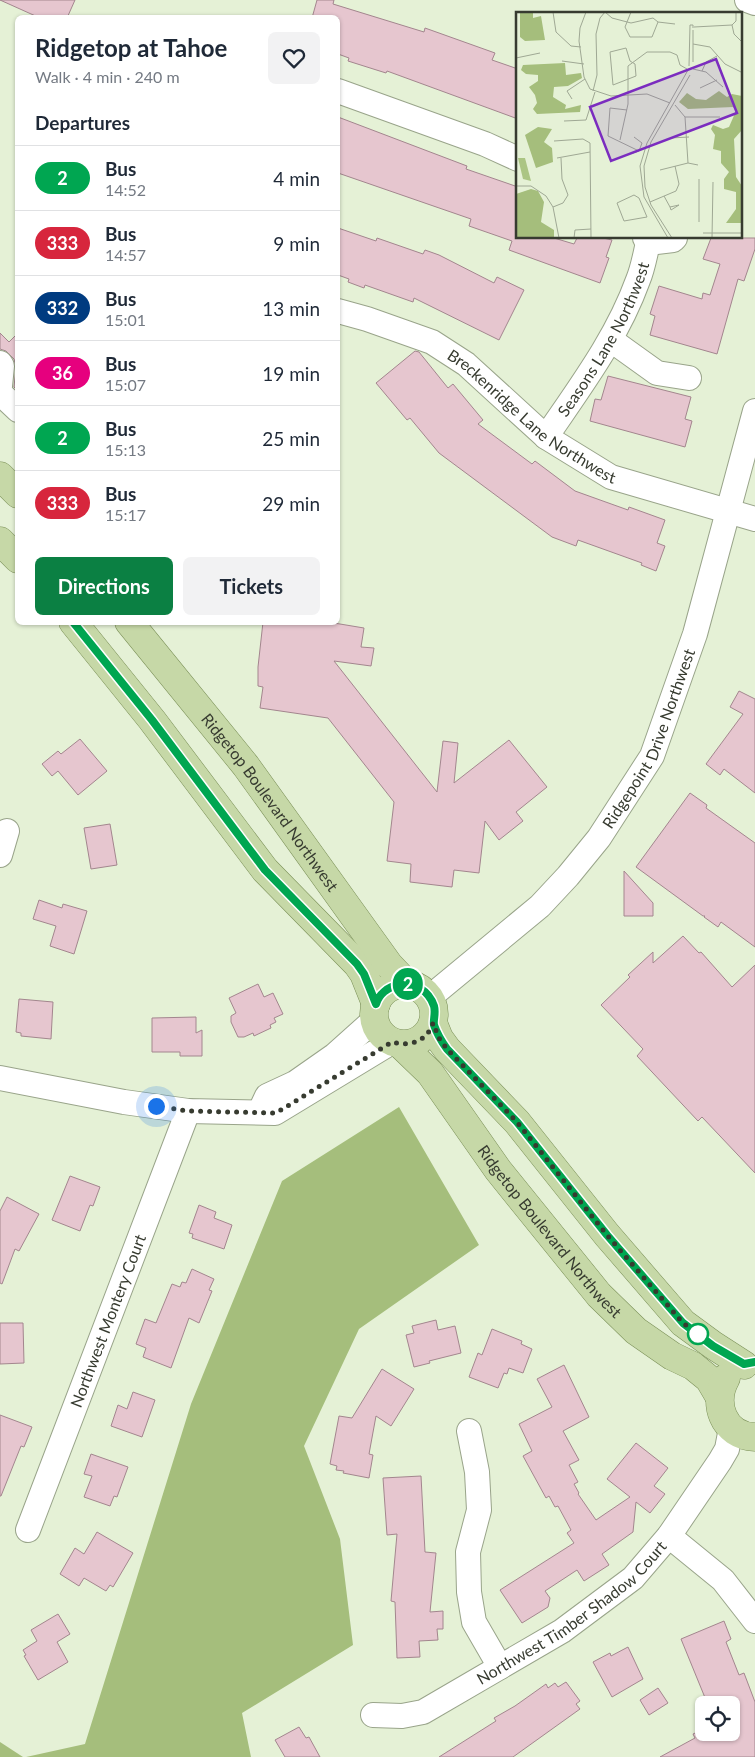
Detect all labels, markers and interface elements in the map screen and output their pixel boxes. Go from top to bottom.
inset map [516,12,742,239]
button: heart [268,32,320,84]
text: Ridgetop at Tahoe [35,33,227,62]
text: Walk · 4 min · 240 m [35,67,180,86]
text: Departures [35,111,130,134]
text: Bus [105,157,136,180]
text: 2 [57,167,68,189]
text: 4 min [273,167,320,190]
text: 14:52 [105,180,146,199]
text: Bus [105,222,136,245]
text: 333 [47,232,78,254]
text: 9 min [273,232,320,255]
text: 14:57 [105,245,146,264]
street label: Seasons Lane Northwest [553,260,652,420]
text: Bus [105,287,136,310]
text: 332 [47,297,78,319]
text: 13 min [262,297,320,320]
text: 15:01 [105,310,146,329]
street label: Breckenridge Lane Northwest [444,345,618,487]
text: Bus [105,352,136,375]
text: 36 [52,362,73,384]
text: 19 min [262,362,320,385]
text: 15:07 [105,375,146,394]
text: Bus [105,417,136,440]
text: 2 [57,427,68,449]
text: 25 min [262,427,320,450]
text: 15:13 [105,440,146,459]
text: Bus [105,482,136,505]
text: 333 [47,492,78,514]
text: 29 min [262,492,320,515]
text: 15:17 [105,505,146,524]
button: Directions [35,557,173,615]
button: Tickets [183,557,320,615]
street label: Ridgepoint Drive Northwest [598,646,698,832]
street label: Ridgetop Boulevard Northwest [198,709,343,895]
line badge: 2 [392,968,424,1000]
text: 2 [403,973,413,995]
your location [144,1094,169,1119]
street label: Ridgetop Boulevard Northwest [474,1141,626,1321]
street label: Northwest Montery Court [66,1231,149,1410]
unlabelled marker [687,1323,709,1345]
street label: Northwest Timber Shadow Court [473,1536,670,1688]
map controls [695,1696,740,1741]
button: locate [695,1696,740,1741]

